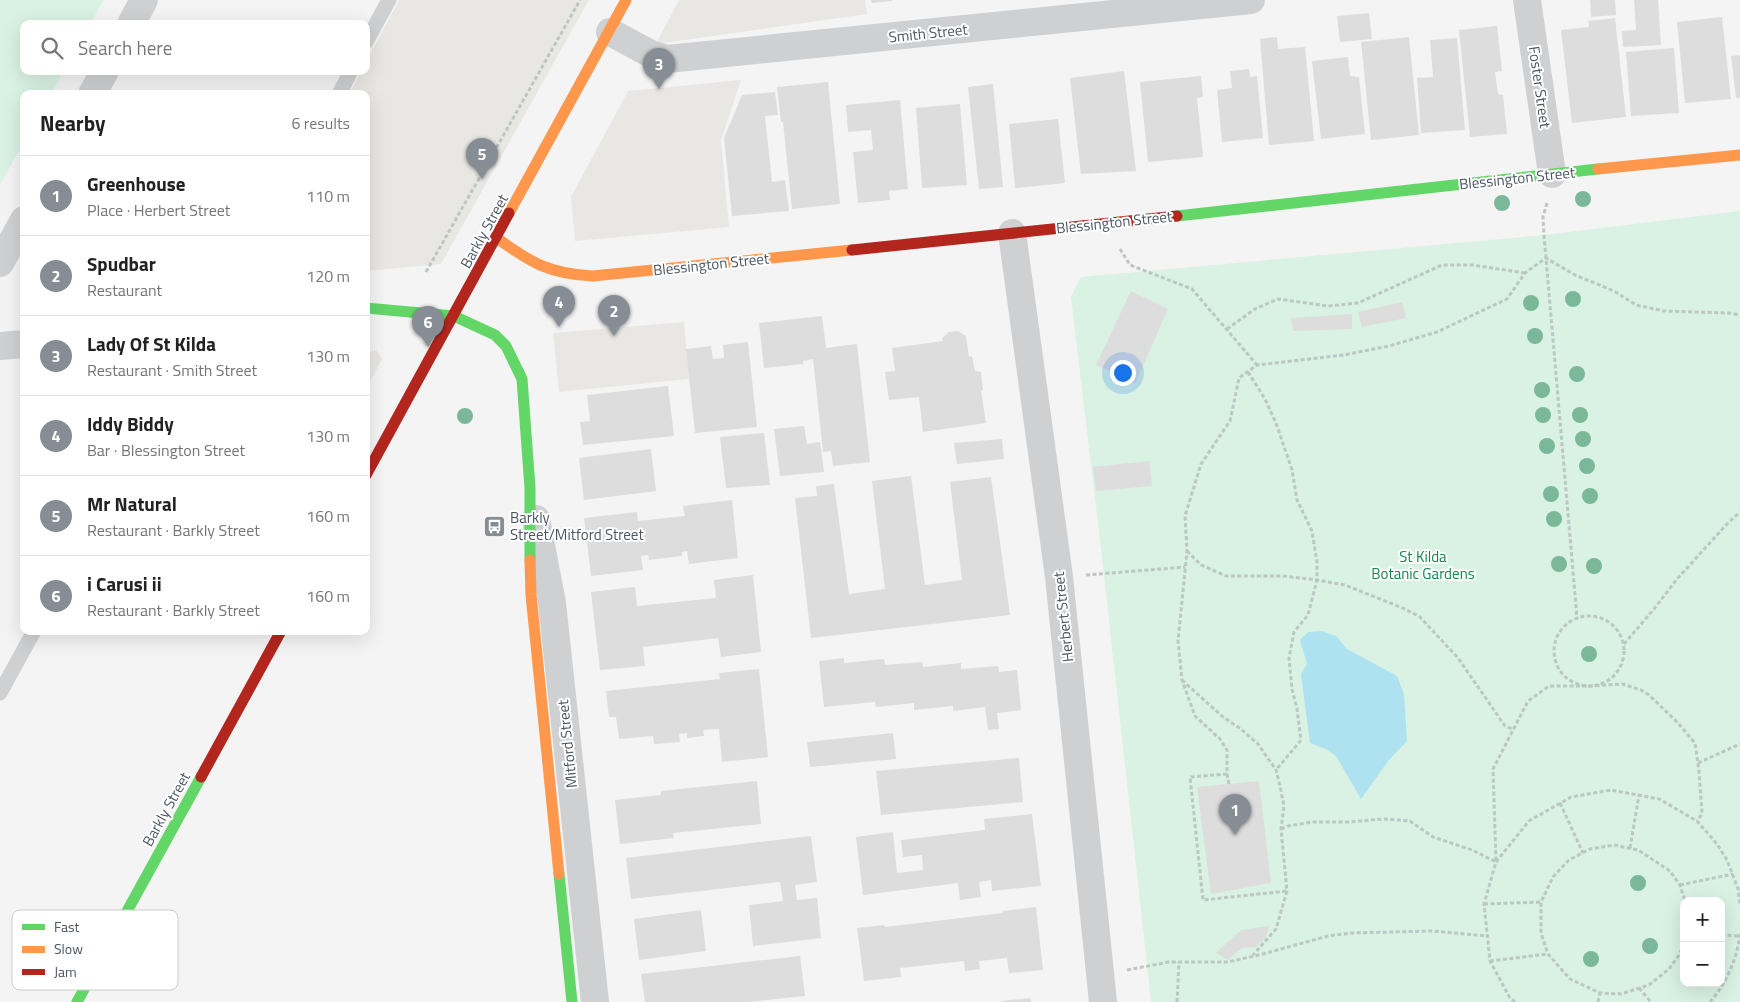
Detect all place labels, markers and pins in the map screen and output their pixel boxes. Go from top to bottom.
pin: 3 [643,48,675,89]
pin: 5 [466,138,498,179]
pin: 4 [543,286,575,327]
pin: 2 [598,295,630,336]
pin: 6 [412,306,444,347]
place label: Barkly Street/Mitford Street [510,506,644,546]
bus stop icon: Barkly Street/Mitford Street [482,514,506,538]
pin: 1 [1219,794,1251,835]

